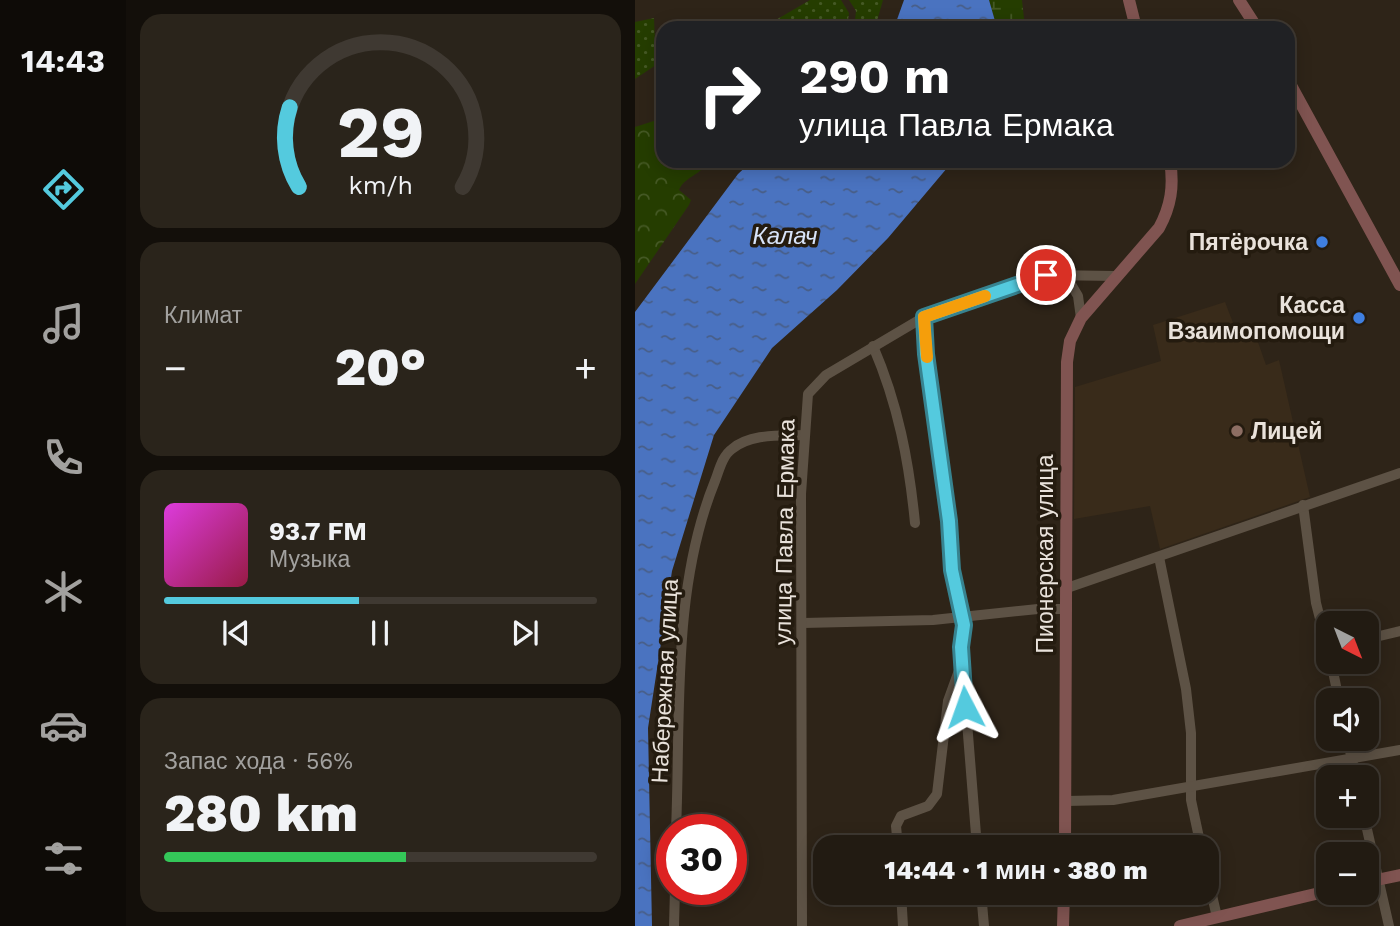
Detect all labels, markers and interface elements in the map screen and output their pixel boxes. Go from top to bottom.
text: 14:43 [21,42,105,80]
text: 290 m [799,47,950,105]
icon: right [684,49,775,140]
text: 29 [336,89,425,175]
text: улица Павла Ермака [799,106,1114,144]
icon: directions [39,165,88,214]
text: km/h [348,171,413,200]
water label: Калач [753,222,817,250]
place label: Пятёрочка [1189,229,1308,256]
marker: Пятёрочка [1314,234,1330,250]
pin [1016,245,1076,305]
icon: arrive [1027,256,1065,294]
place label: Касса Взаимопомощи [1168,292,1345,345]
icon: music [39,299,88,348]
text: Климат [164,302,242,329]
marker: Касса Взаимопомощи [1351,310,1367,326]
text: 20° [335,337,426,398]
text: − [164,346,187,390]
text: + [574,346,597,390]
street label: улица Павла Ермака [770,418,800,645]
place label: Лицей [1251,418,1322,445]
marker: Лицей [1229,423,1245,439]
icon: phone [39,433,88,482]
street label: Пионерская улица [1032,454,1059,653]
text: 93.7 FM [269,516,367,546]
text: Музыка [269,546,350,573]
icon: climate [39,567,88,616]
street label: Набережная улица [646,578,684,784]
north arrow [1316,611,1379,674]
map controls [1316,611,1379,905]
icon: previous [217,614,255,652]
icon: pause [361,614,399,652]
icon: next [506,614,544,652]
position arrow [928,670,1002,744]
button: sound [1316,688,1379,751]
icon: car [39,701,88,750]
text: Запас хода · 56% [164,748,353,775]
button: + [1316,765,1379,828]
text: 280 km [164,783,358,844]
speed limit sign: 30 [656,814,747,905]
icon: filters [39,834,88,883]
button: − [1316,842,1379,905]
text: 14:44 · 1 мин · 380 m [884,855,1148,885]

